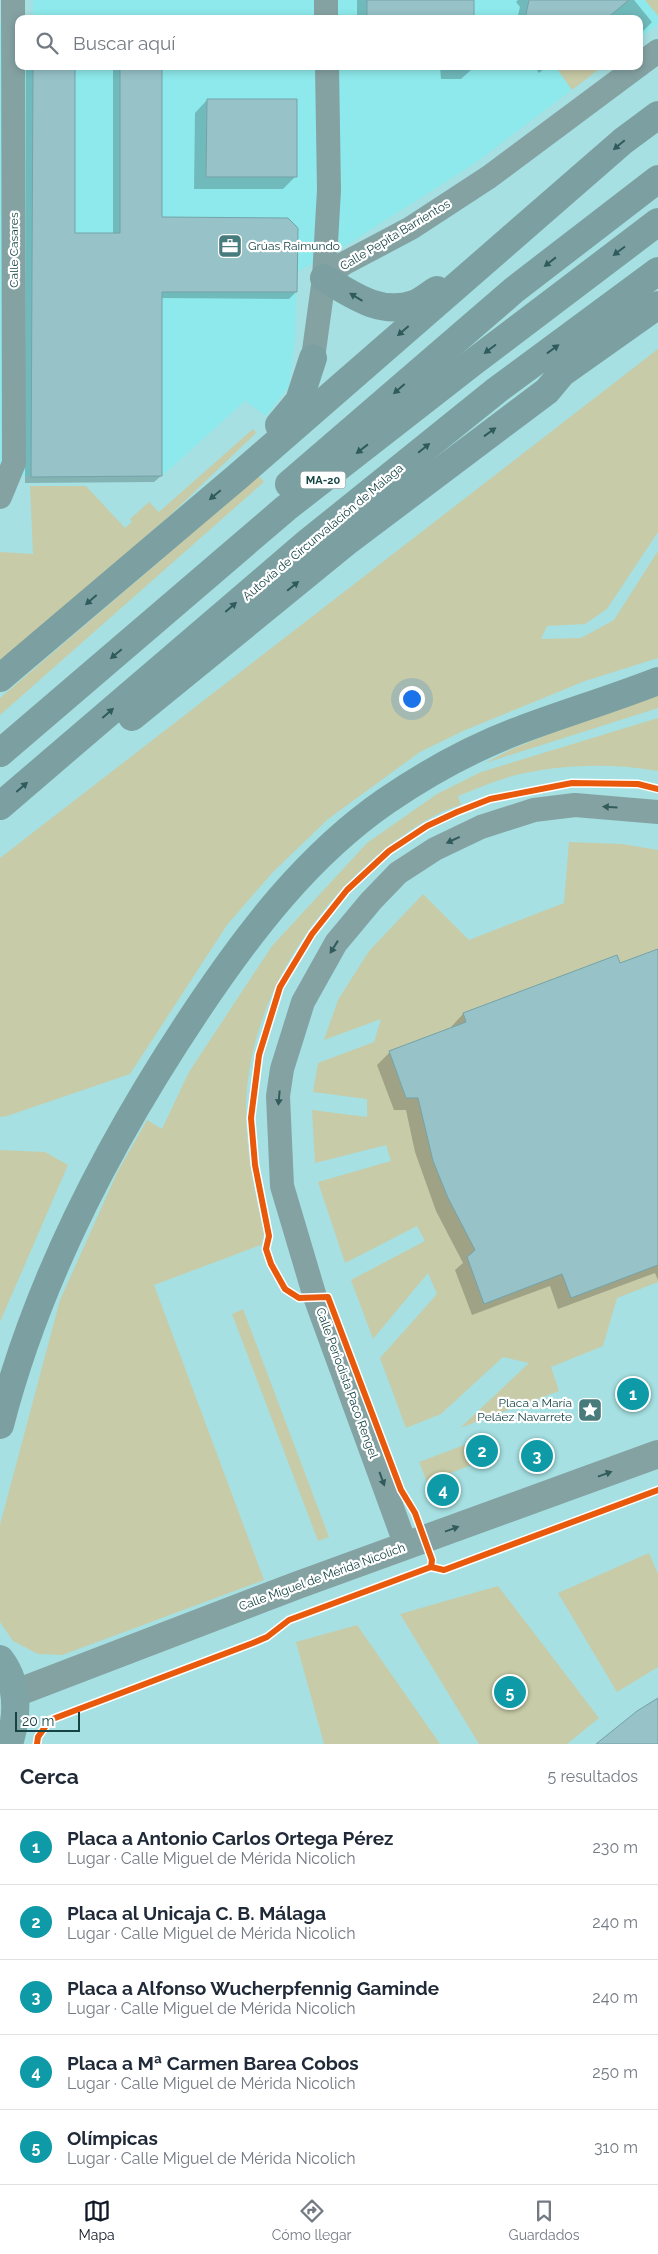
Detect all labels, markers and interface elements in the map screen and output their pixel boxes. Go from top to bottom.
search box [15,15,643,70]
icon: search [33,29,61,57]
text: Buscar aquí [73,32,175,54]
one-way arrow [613,139,626,150]
street label: Calle Pepita Barrientos [337,196,453,273]
street label: Calle Casares [7,212,21,288]
office icon: Grúas Raimundo [217,233,243,259]
place label: Grúas Raimundo [248,239,340,253]
one-way arrow [612,246,626,256]
one-way arrow [544,257,557,268]
one-way arrow [349,293,362,302]
one-way arrow [398,325,410,337]
one-way arrow [484,344,497,355]
one-way arrow [546,344,560,354]
one-way arrow [393,384,406,395]
one-way arrow [483,427,496,438]
one-way arrow [417,443,430,454]
one-way arrow [355,444,368,455]
street label: Autovía de Circunvalación de Málaga [240,461,406,603]
road number: MA-20 [300,472,346,488]
one-way arrow [209,490,222,501]
one-way arrow [286,580,298,592]
one-way arrow [85,594,97,606]
one-way arrow [225,602,238,613]
one-way arrow [110,649,123,660]
your location [399,686,425,712]
one-way arrow [102,708,115,719]
one-way arrow [16,782,29,793]
one-way arrow [601,803,617,811]
one-way arrow [446,836,460,844]
one-way arrow [330,941,339,954]
one-way arrow [274,1090,282,1106]
street label: Calle Periodista Paco Rengel [313,1306,381,1461]
pin: 1 [617,1375,649,1413]
place label: Placa a María Peláez Navarrete [477,1396,572,1424]
place icon: Placa a María Peláez Navarrete [577,1397,603,1423]
pin: 2 [466,1432,498,1470]
pin: 3 [521,1437,553,1475]
one-way arrow [598,1470,613,1478]
pin: 4 [427,1471,459,1509]
one-way arrow [378,1472,386,1487]
one-way arrow [445,1525,460,1533]
street label: Calle Miguel de Mérida Nicolich [237,1540,407,1614]
pin: 5 [494,1673,526,1711]
scale bar [15,1709,80,1732]
text: 20 m [22,1713,54,1729]
text: Cerca [20,1764,79,1789]
text: 5 resultados [548,1767,638,1786]
text: Placa a Antonio Carlos Ortega Pérez [67,1827,393,1849]
text: 1 [32,1838,40,1857]
text: 230 m [593,1838,638,1857]
text: Lugar · Calle Miguel de Mérida Nicolich [67,1849,356,1868]
text: Placa al Unicaja C. B. Málaga [67,1902,326,1924]
text: 2 [31,1913,41,1932]
text: 240 m [592,1913,638,1932]
text: Lugar · Calle Miguel de Mérida Nicolich [67,1924,356,1943]
text: Placa a Alfonso Wucherpfennig Gaminde [67,1977,439,1999]
text: 3 [32,1988,40,2007]
text: 240 m [592,1988,638,2007]
text: Lugar · Calle Miguel de Mérida Nicolich [67,1999,356,2018]
text: Placa a Mª Carmen Barea Cobos [67,2052,359,2074]
text: 4 [31,2063,41,2082]
text: 250 m [592,2063,638,2082]
text: Lugar · Calle Miguel de Mérida Nicolich [67,2074,356,2093]
text: Olímpicas [67,2127,158,2149]
text: 5 [32,2138,40,2157]
text: 310 m [594,2138,638,2157]
text: Lugar · Calle Miguel de Mérida Nicolich [67,2149,356,2168]
tab: Mapa [79,2197,115,2243]
tab: Cómo llegar [272,2197,352,2243]
tab: Guardados [509,2197,579,2243]

